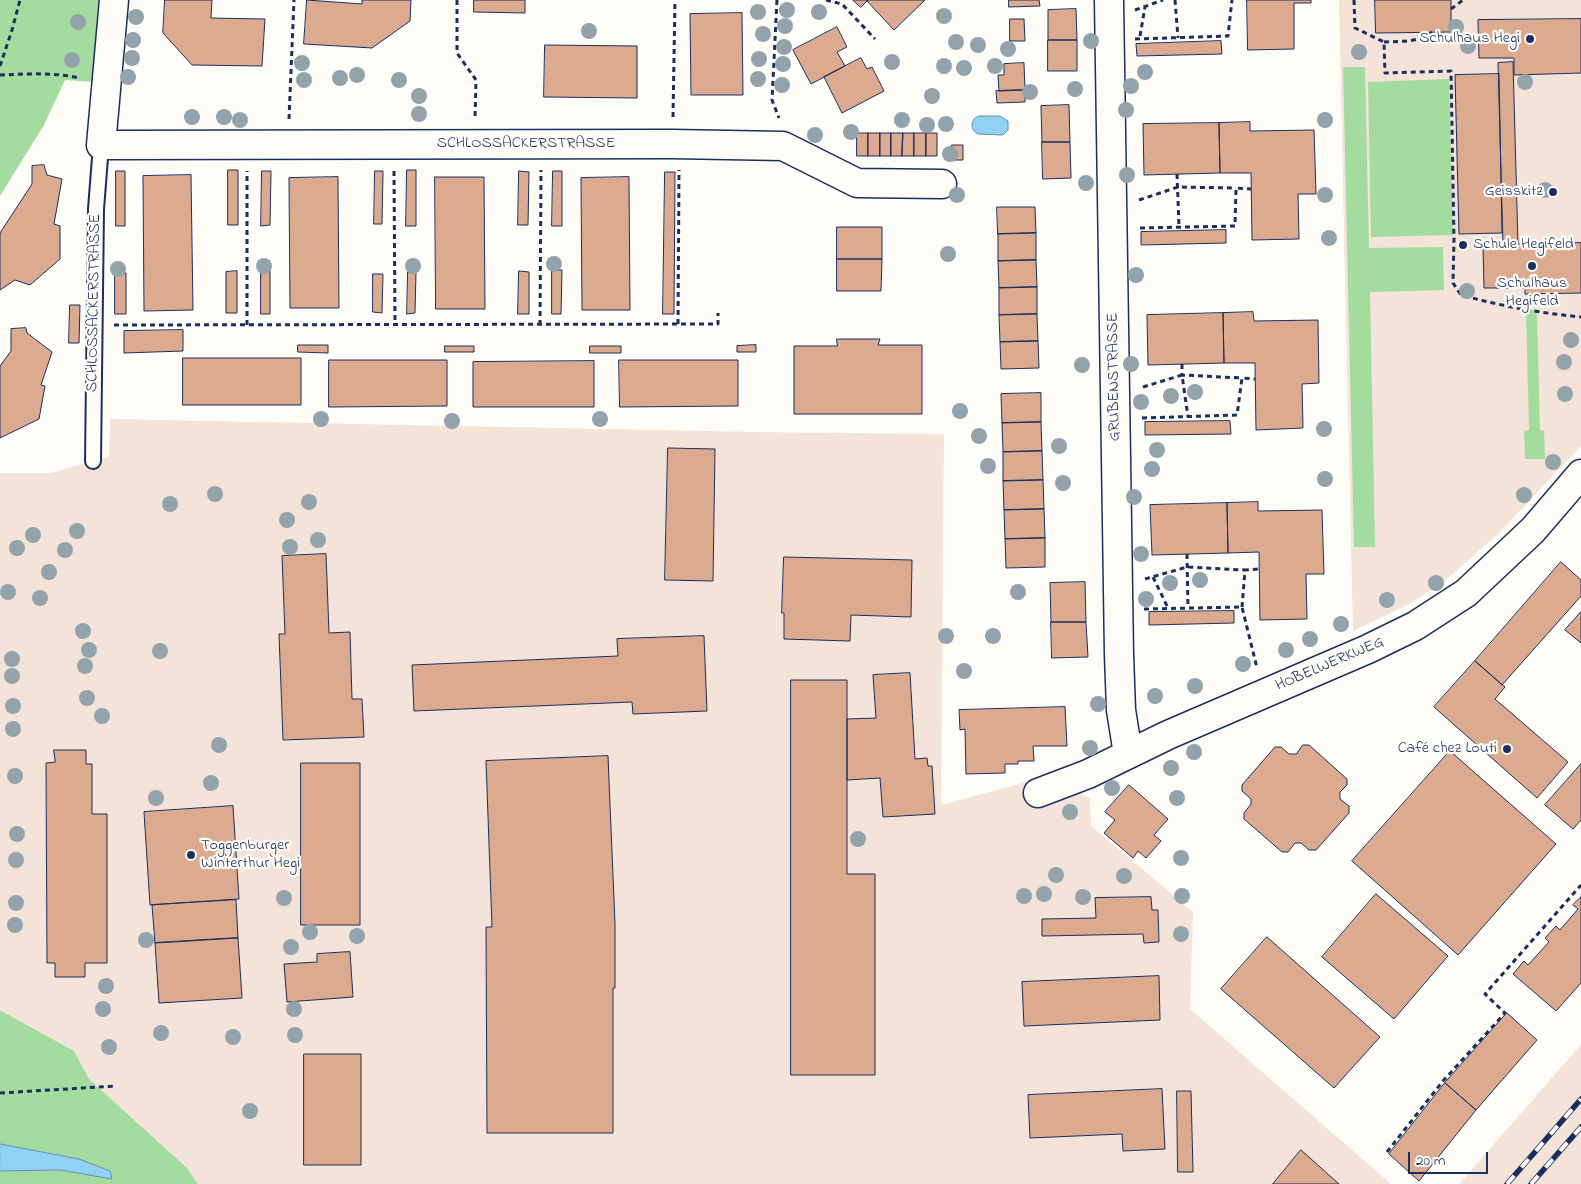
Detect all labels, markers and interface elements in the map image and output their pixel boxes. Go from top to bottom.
place label: Schulhaus Hegi [1419,29,1520,49]
marker: Schulhaus Hegi [1524,33,1536,45]
street label: SCHLOSSACKERSTRASSE [437,134,615,154]
place label: Geisskitz [1485,182,1543,202]
marker: Geisskitz [1547,186,1559,198]
street label: SCHLOSSACKERSTRASSE [84,214,106,392]
place label: Schule Hegifeld [1473,235,1574,255]
marker: Schule Hegifeld [1457,239,1469,251]
marker: Schulhaus Hegifeld [1526,260,1538,272]
place label: Schulhaus Hegifeld [1497,274,1567,312]
street label: GRUBENSTRASSE [1104,313,1126,441]
street label: HOBELWERKWEG [1273,634,1387,696]
place label: Café chez Louti [1398,739,1497,759]
marker: Café chez Louti [1501,743,1513,755]
place label: Toggenburger Winterthur Hegi [201,836,300,874]
marker: Toggenburger Winterthur Hegi [185,849,197,861]
scale bar [1411,1142,1491,1174]
text: 20 m [1416,1150,1445,1172]

